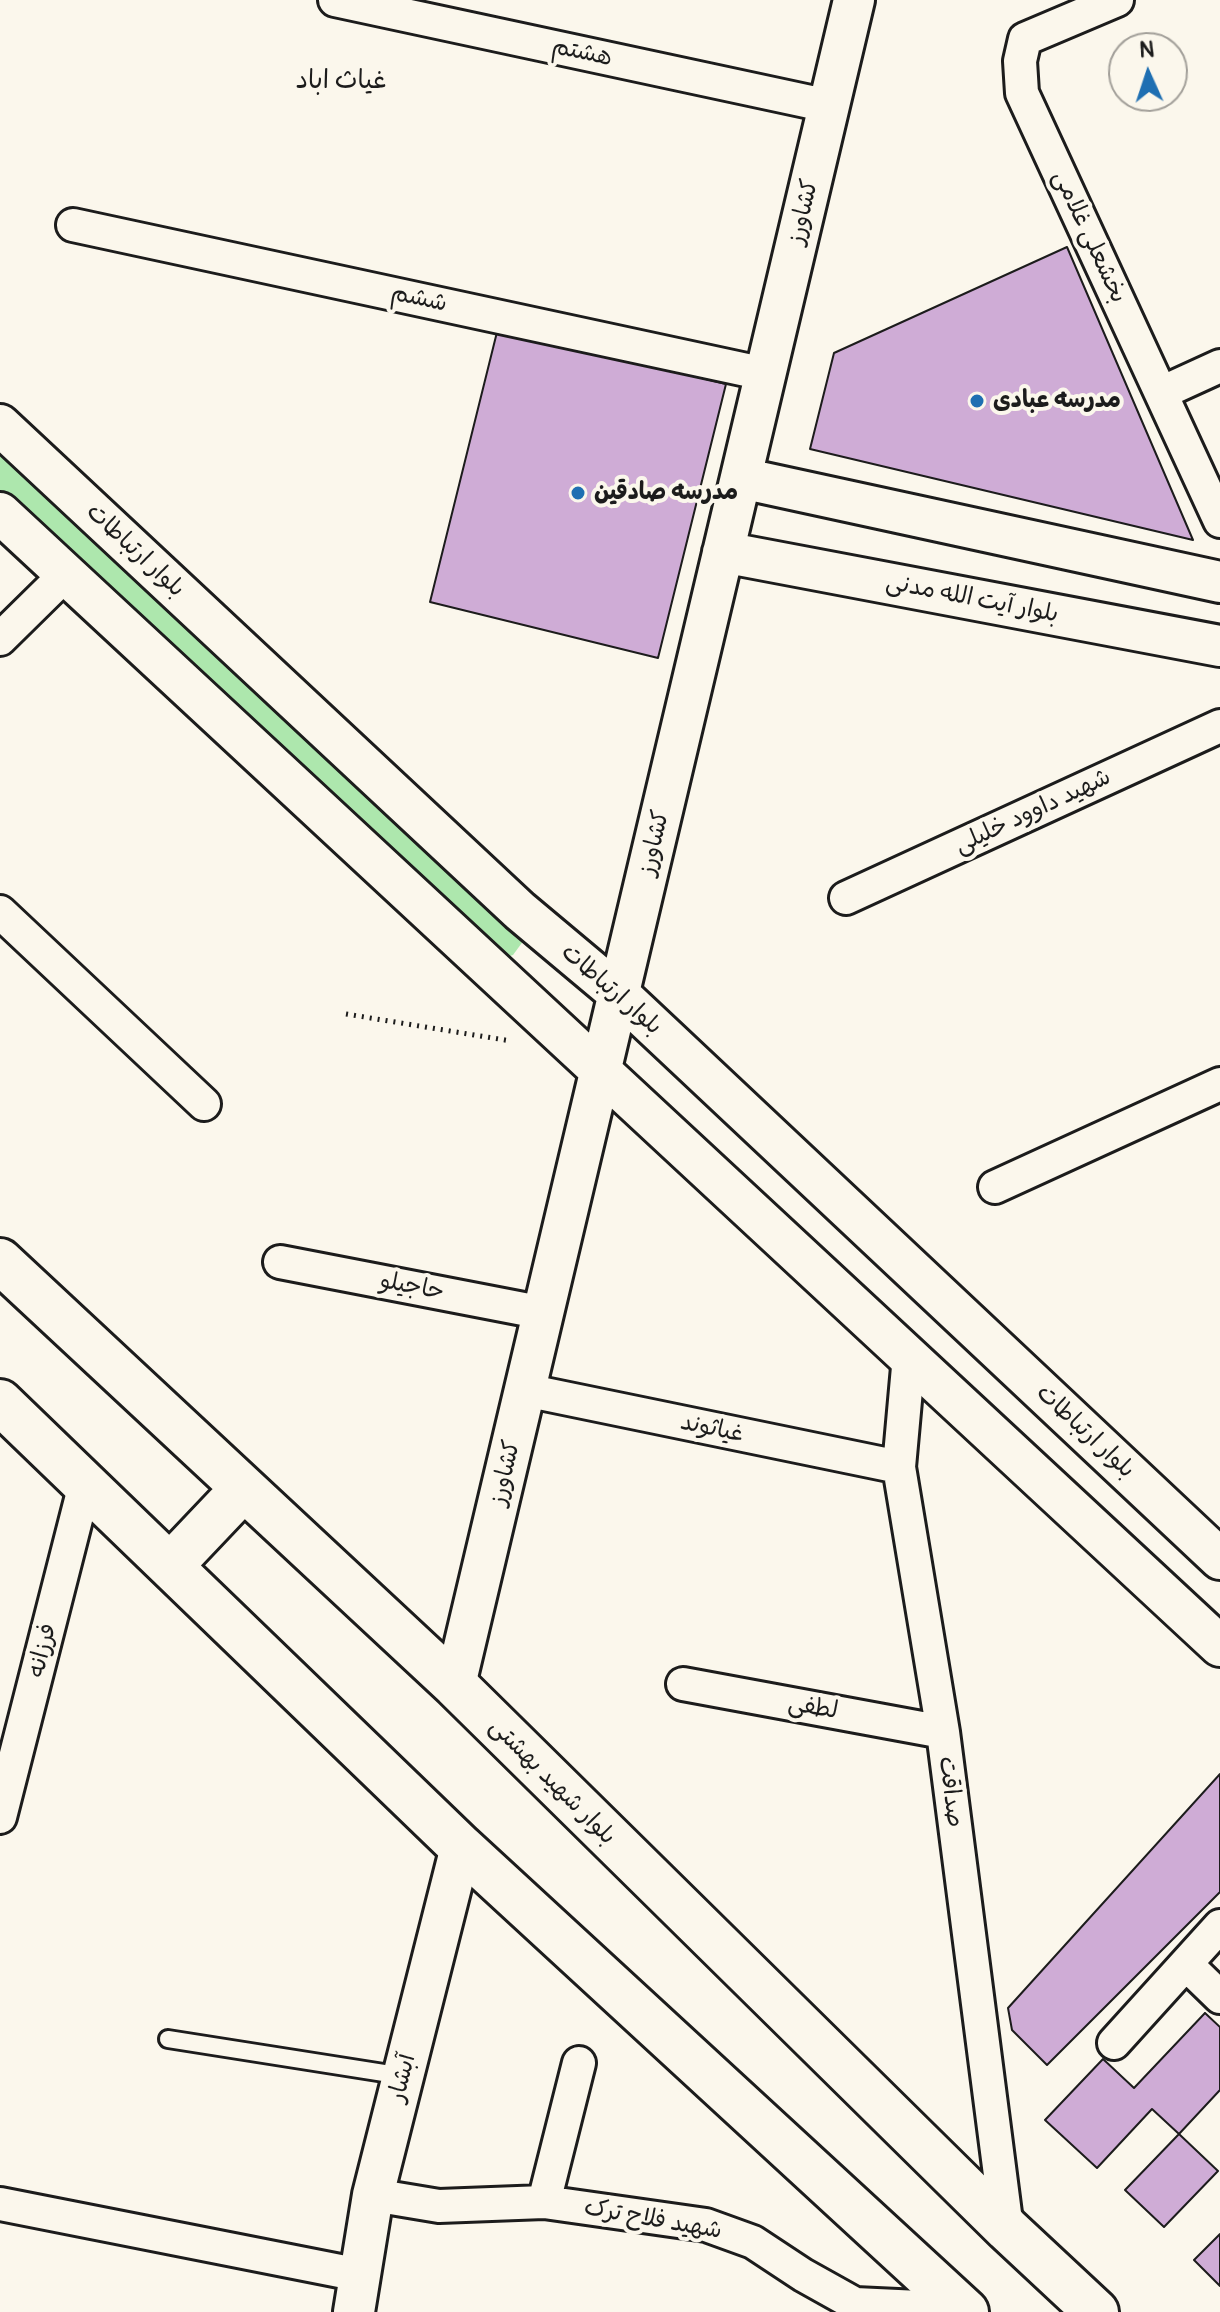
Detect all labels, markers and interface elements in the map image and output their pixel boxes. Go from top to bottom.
north arrow [1108,32,1188,112]
street label: هشتم [549,33,615,73]
text: N [1139,36,1155,64]
district label: غیاث اباد [296,65,386,97]
street label: بخشعلی غلامی [1046,166,1132,308]
street label: کشاورز [783,177,825,247]
street label: ششم [388,279,450,319]
place label: مدرسه عبادی [993,387,1121,415]
marker: مدرسه عبادی [968,392,986,410]
place label: مدرسه صادقین [594,479,738,507]
marker: مدرسه صادقین [569,484,587,502]
street label: بلوار ارتباطات [80,498,190,604]
street label: بلوار آیت الله مدنی [883,568,1061,630]
street label: شهید داوود خلیلی [950,763,1116,861]
street label: کشاورز [634,808,676,878]
street label: بلوار ارتباطات [555,938,667,1042]
street label: حاجیلو [377,1267,447,1307]
street label: بلوار ارتباطات [1030,1379,1140,1485]
street label: غیاثوند [678,1408,746,1450]
street label: کشاورز [485,1438,527,1508]
street label: فرزانه [22,1621,64,1681]
street label: لطفی [786,1689,840,1727]
street label: بلوار شهید بهشتی [483,1713,621,1851]
street label: صداقت [931,1755,969,1829]
street label: آبشار [383,2051,423,2105]
street label: شهید فلاح ترک [582,2194,724,2246]

